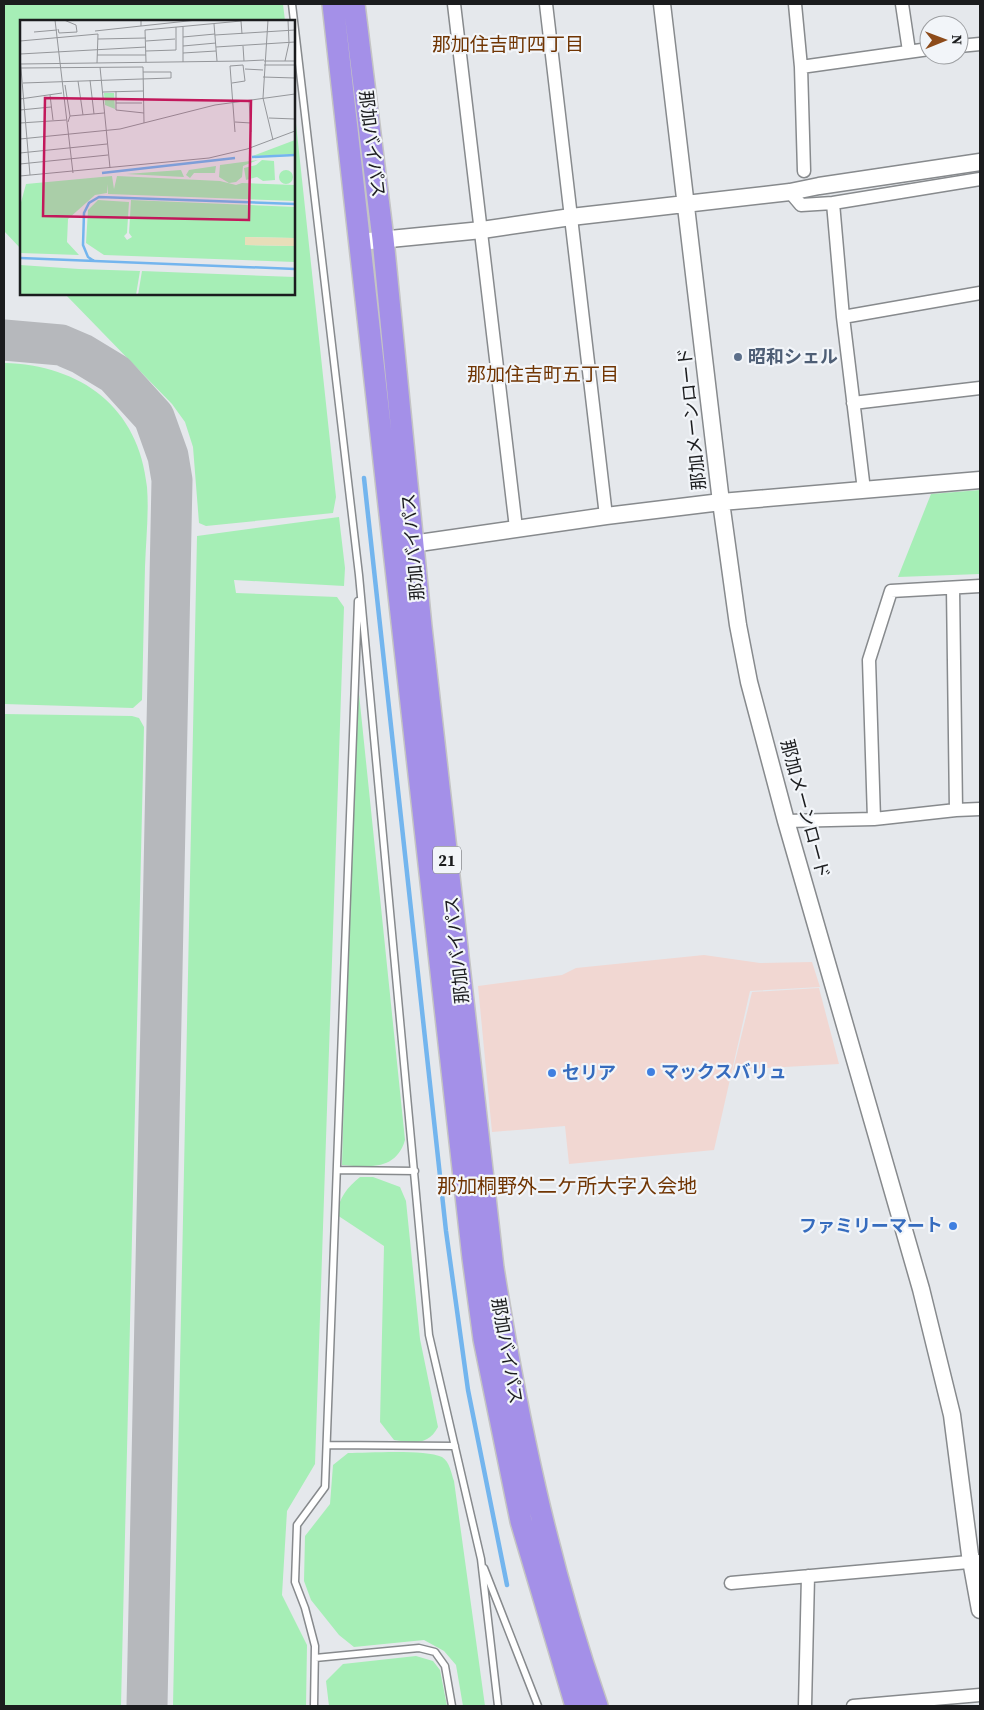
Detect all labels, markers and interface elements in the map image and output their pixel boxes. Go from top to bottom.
north arrow [919,15,969,65]
inset map [20,20,295,295]
district label: 那加住吉町四丁目 [432,31,584,57]
text: N [947,34,967,45]
street label: 那加バイパス [354,89,391,199]
place label: 昭和シェル [748,344,838,369]
street label: 那加メーンロード [672,347,711,492]
marker: 昭和シェル [732,351,744,363]
district label: 那加住吉町五丁目 [467,361,619,387]
street label: 那加バイパス [395,492,430,602]
street label: 那加メーンロード [775,737,836,881]
road number: 21 [433,846,461,874]
street label: 那加バイパス [438,895,475,1005]
place label: マックスバリュ [661,1059,786,1084]
place label: セリア [562,1060,616,1085]
marker: マックスバリュ [645,1066,657,1078]
marker: セリア [546,1067,558,1079]
district label: 那加桐野外二ケ所大字入会地 [437,1172,697,1200]
place label: ファミリーマート [799,1213,943,1238]
marker: ファミリーマート [947,1220,959,1232]
street label: 那加バイパス [486,1296,529,1406]

